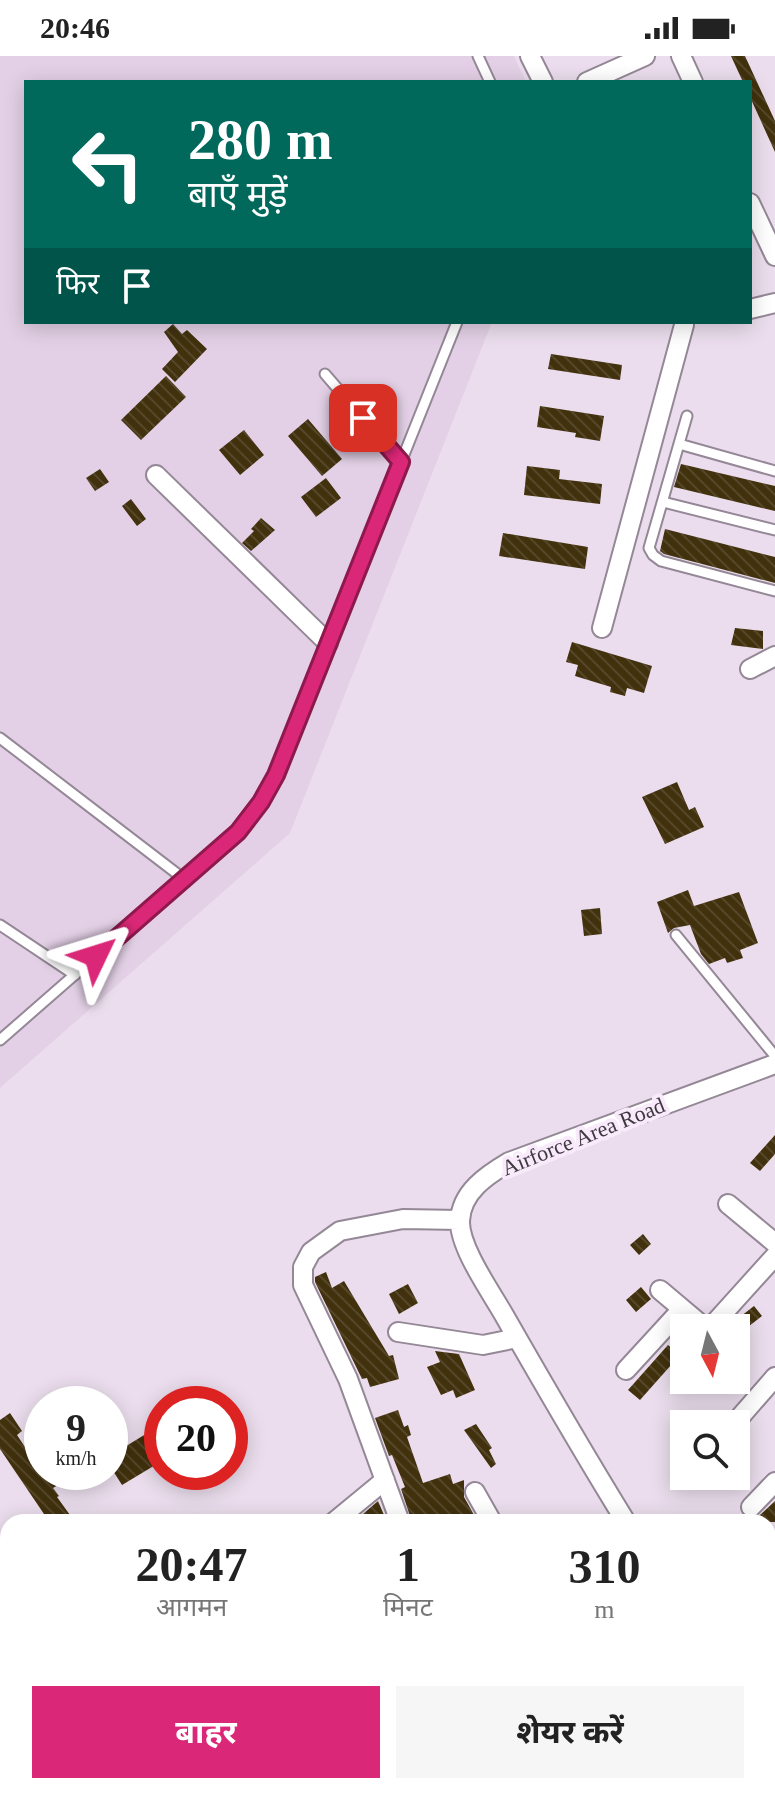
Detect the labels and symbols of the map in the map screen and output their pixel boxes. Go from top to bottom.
pin [329,384,397,452]
position arrow [54,914,138,998]
street label: Airforce Area Road [498,1092,668,1181]
north arrow [670,1314,750,1394]
speed limit sign: 20 [144,1386,248,1490]

